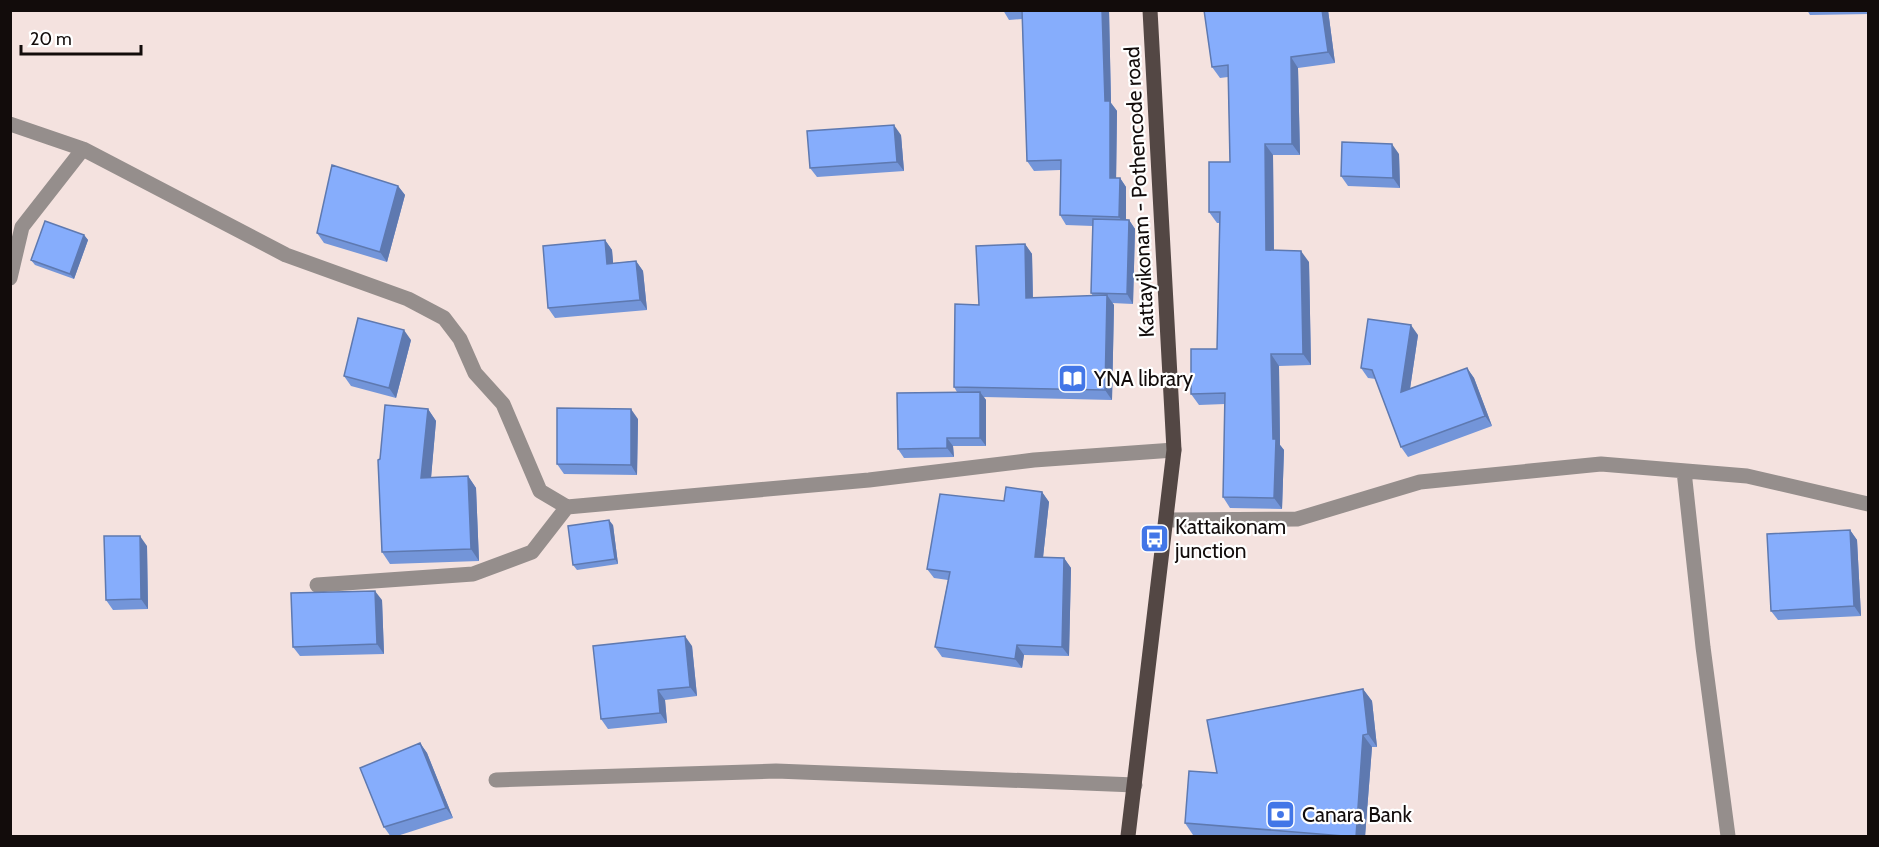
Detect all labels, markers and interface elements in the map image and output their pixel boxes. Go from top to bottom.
scale bar [21,18,141,56]
text: 20 m [30,28,72,50]
street label: Kattayikonam - Pothencode road [1119,46,1159,338]
library icon: YNA library [1057,362,1089,394]
place label: YNA library [1093,366,1194,391]
place label: Kattaikonam junction [1174,514,1286,564]
bus stop icon: Kattaikonam junction [1138,522,1170,554]
bank icon: Canara Bank [1265,798,1297,830]
place label: Canara Bank [1302,802,1412,827]

